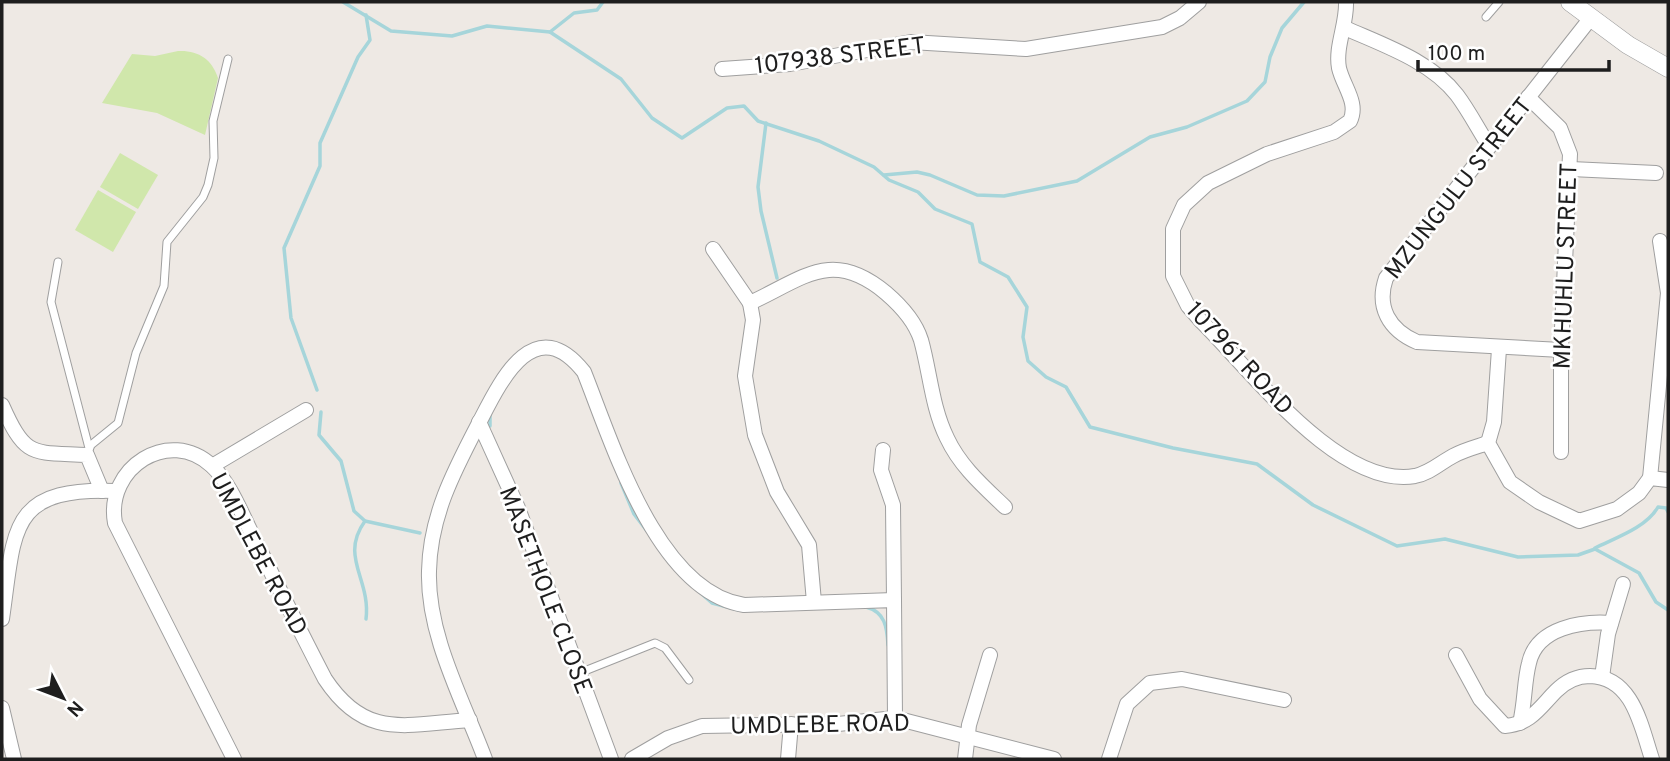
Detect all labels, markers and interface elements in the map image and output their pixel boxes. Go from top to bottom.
scale bar [1418,28,1609,72]
street label: 107938 STREET [753,32,927,82]
text: 100 m [1428,41,1485,68]
street label: MZUNGULU STREET [1379,92,1540,286]
street label: MKHUHLU STREET [1548,162,1586,370]
street label: 107961 ROAD [1178,296,1299,422]
street label: UMDLEBE ROAD [202,468,313,641]
street label: MASETHOLE CLOSE [491,483,598,699]
north arrow [28,663,98,733]
text: N [61,695,88,721]
street label: UMDLEBE ROAD [730,709,910,743]

